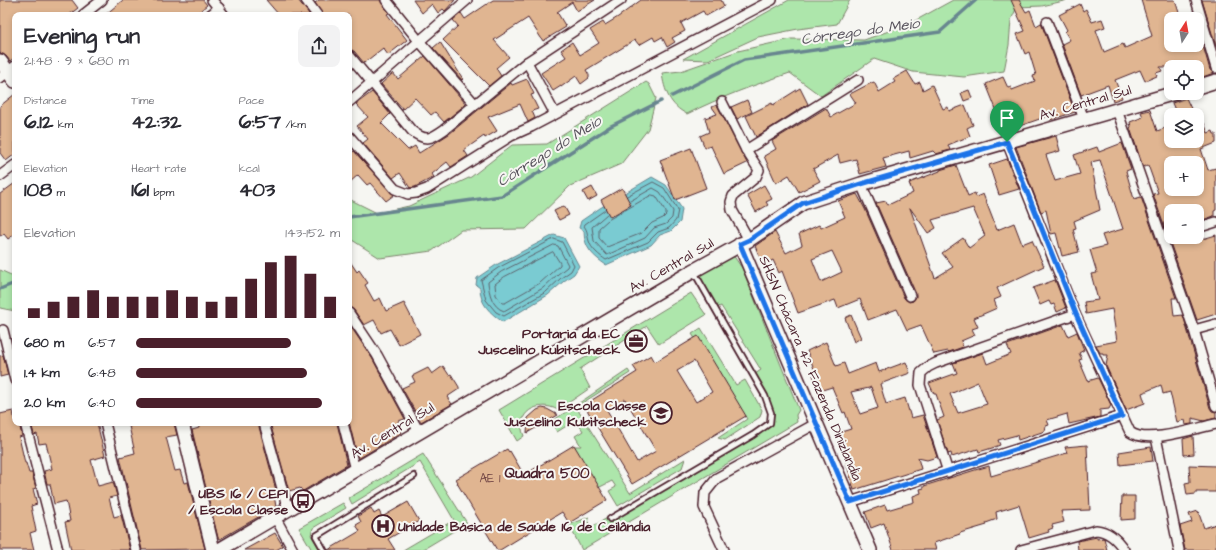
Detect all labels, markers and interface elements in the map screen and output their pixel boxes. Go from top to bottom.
north arrow [1164,12,1204,52]
map controls [1164,12,1204,244]
water label: Córrego do Meio [800,13,922,51]
text: Evening run [24,21,140,52]
button: share [298,25,340,67]
text: 21:48 · 9 × 680 m [24,52,129,70]
button: locate [1164,60,1204,100]
street label: Av. Central Sul [1037,80,1134,126]
text: Distance [24,93,67,108]
text: Time [131,93,154,108]
text: Pace [239,93,264,108]
pin [990,101,1024,142]
icon: arrive [996,107,1018,129]
text: 6.12 [24,108,53,136]
text: 42:32 [131,108,181,136]
text: 6:57 [239,108,281,136]
button: layers [1164,108,1204,148]
water label: Córrego do Meio [493,110,607,193]
text: km [53,117,73,132]
text: /km [281,117,306,132]
button: + [1164,156,1204,196]
text: Elevation [24,161,67,176]
text: Heart rate [131,161,187,176]
text: kcal [239,161,260,176]
text: 108 [24,176,52,204]
text: 161 [131,176,149,204]
text: 403 [239,176,275,204]
text: m [52,185,65,200]
text: bpm [149,185,174,200]
button: − [1164,204,1204,244]
text: Elevation [24,224,75,242]
text: 143–152 m [285,224,340,242]
street label: Av. Central Sul [625,233,718,298]
street label: SHSN Chácara 42 Fazenda Dinizlandia [753,253,867,484]
place label: Portaria da EC Juscelino Kubitscheck [477,324,620,360]
office icon: Portaria da EC Juscelino Kubitscheck [623,328,649,354]
text: 680 m [24,334,64,352]
text: 6:57 [88,334,116,352]
text: 1.4 km [24,364,60,382]
text: 6:48 [88,364,116,382]
text: 2.0 km [24,394,65,412]
text: 6:40 [88,394,115,412]
place label: Escola Classe Juscelino Kubitscheck [503,396,646,432]
street label: Av. Central Sul [347,398,438,464]
school or university icon: Escola Classe Juscelino Kubitscheck [648,400,674,426]
district label: Quadra 500 [504,463,590,484]
house number: AE 1 [479,470,501,487]
place label: UBS 16 / CEPI / Escola Classe [188,484,288,520]
bus stop icon: UBS 16 / CEPI / Escola Classe [290,488,316,514]
hospital icon: Unidade Básica de Saúde 16 de Ceilândia [370,513,396,539]
place label: Unidade Básica de Saúde 16 de Ceilândia [398,517,651,537]

